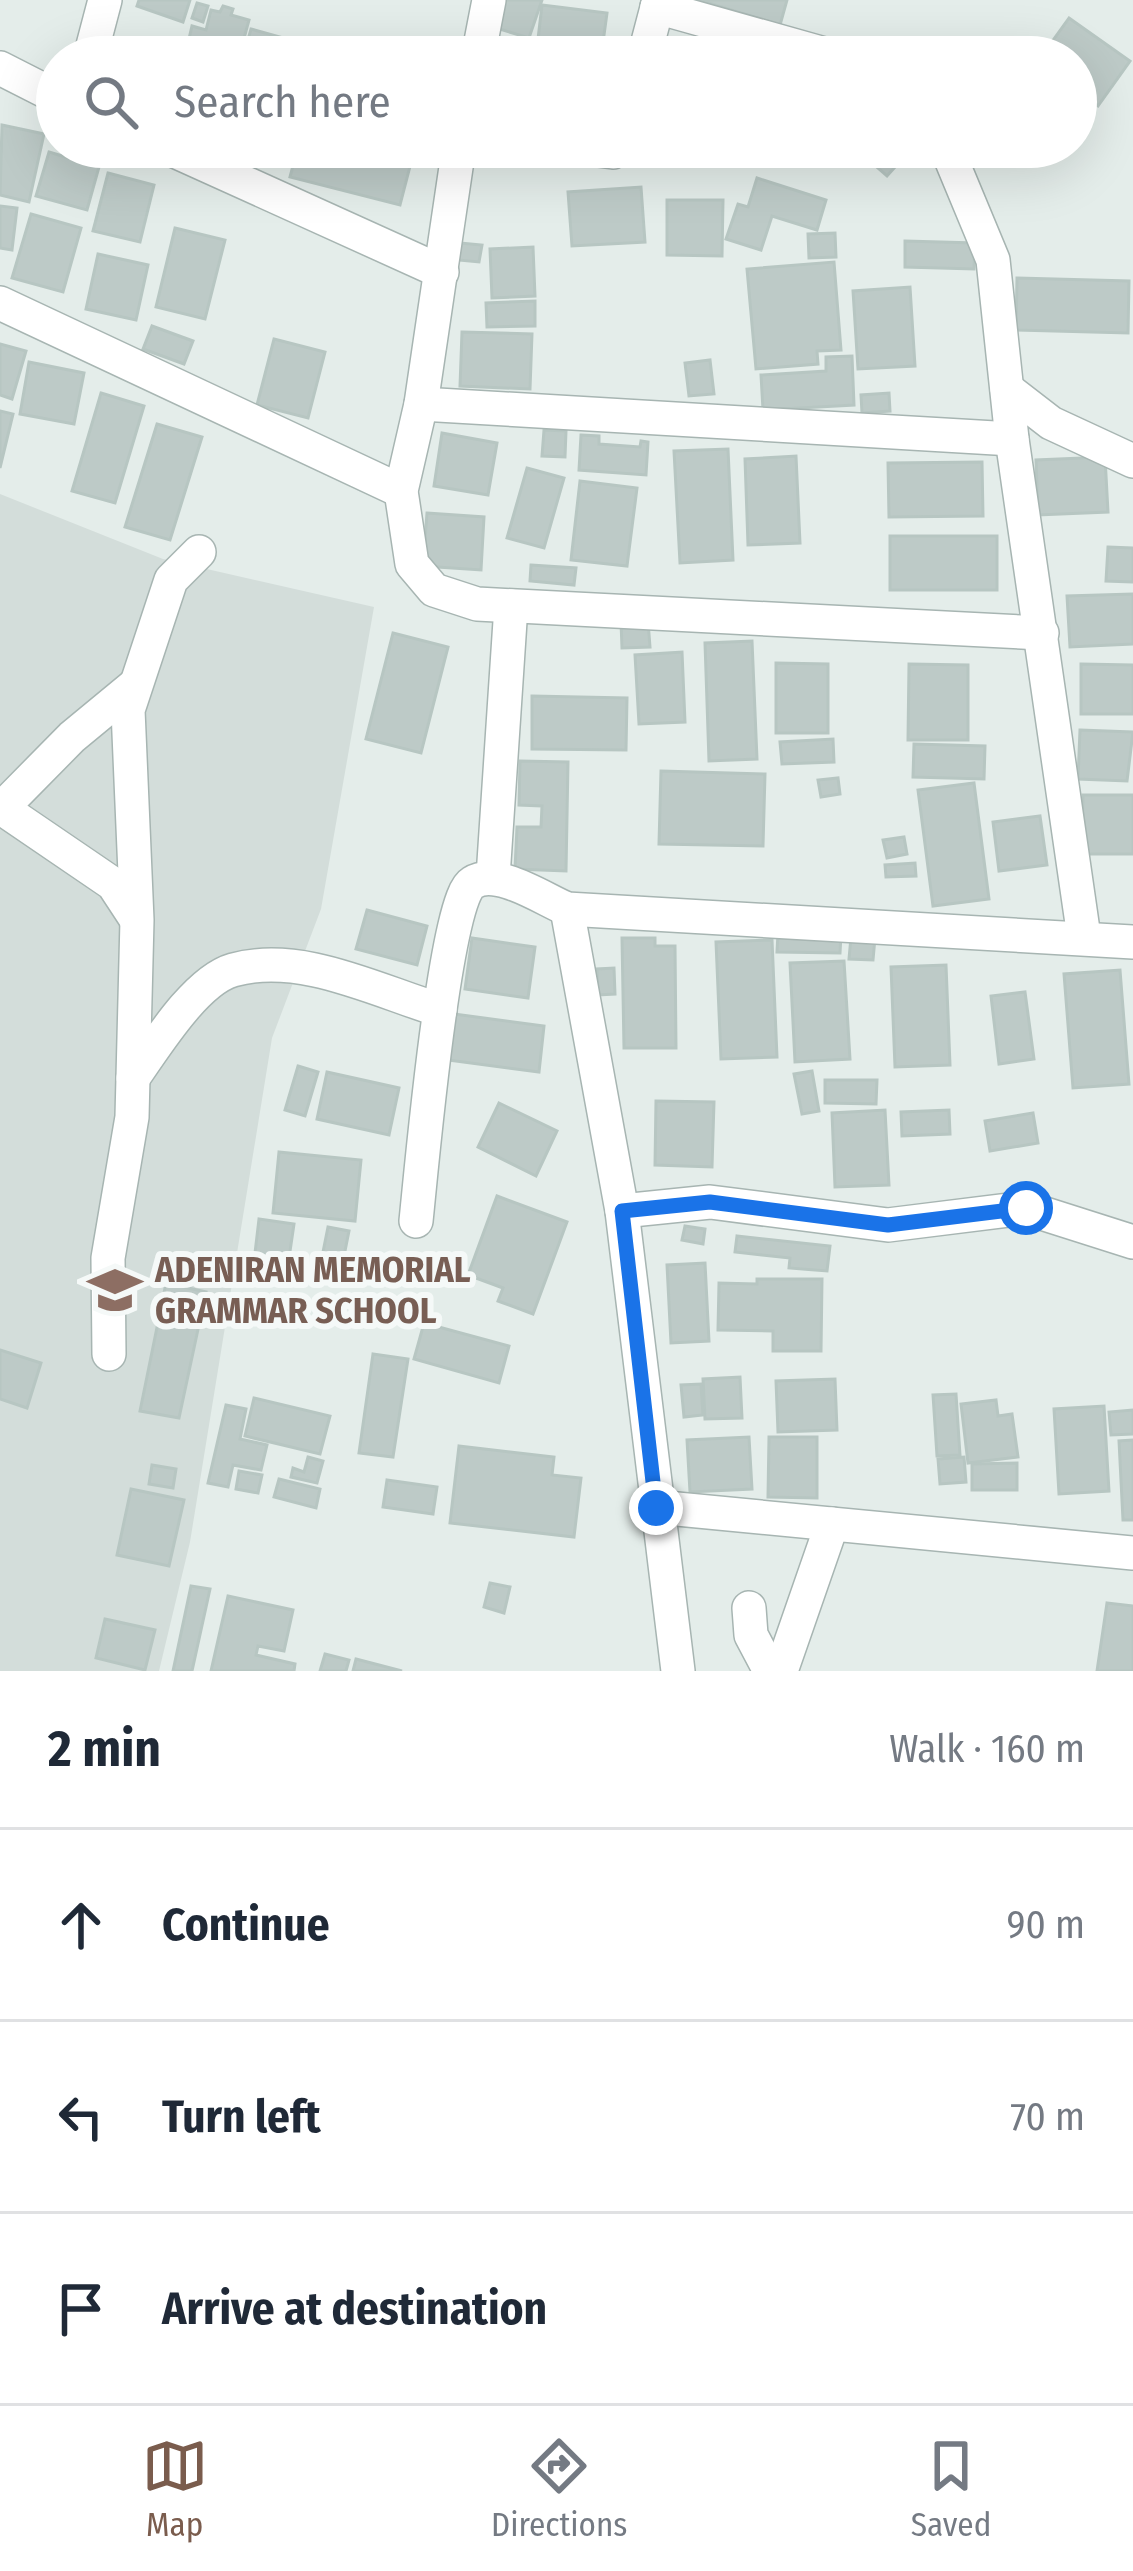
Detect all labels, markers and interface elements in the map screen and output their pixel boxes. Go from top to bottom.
search box [36,36,1097,168]
icon: search [78,69,144,135]
text: Search here [174,75,391,129]
route start [999,1181,1053,1235]
place label: ADENIRAN MEMORIAL GRAMMAR SCHOOL [154,1248,471,1333]
school or university icon: ADENIRAN MEMORIAL GRAMMAR SCHOOL [86,1261,144,1319]
route end [629,1481,683,1535]
text: 2 min [48,1718,161,1780]
text: Walk · 160 m [889,1726,1085,1772]
icon: ahead [48,1892,114,1958]
text: Continue [162,1898,330,1952]
text: 90 m [1007,1902,1085,1948]
icon: left [48,2084,114,2150]
text: Turn left [162,2090,321,2144]
text: 70 m [1010,2094,1085,2140]
icon: arrive [48,2276,114,2342]
text: Arrive at destination [162,2282,547,2336]
tab: Map [142,2433,208,2545]
tab: Directions [491,2433,627,2545]
tab: Saved [911,2433,991,2545]

